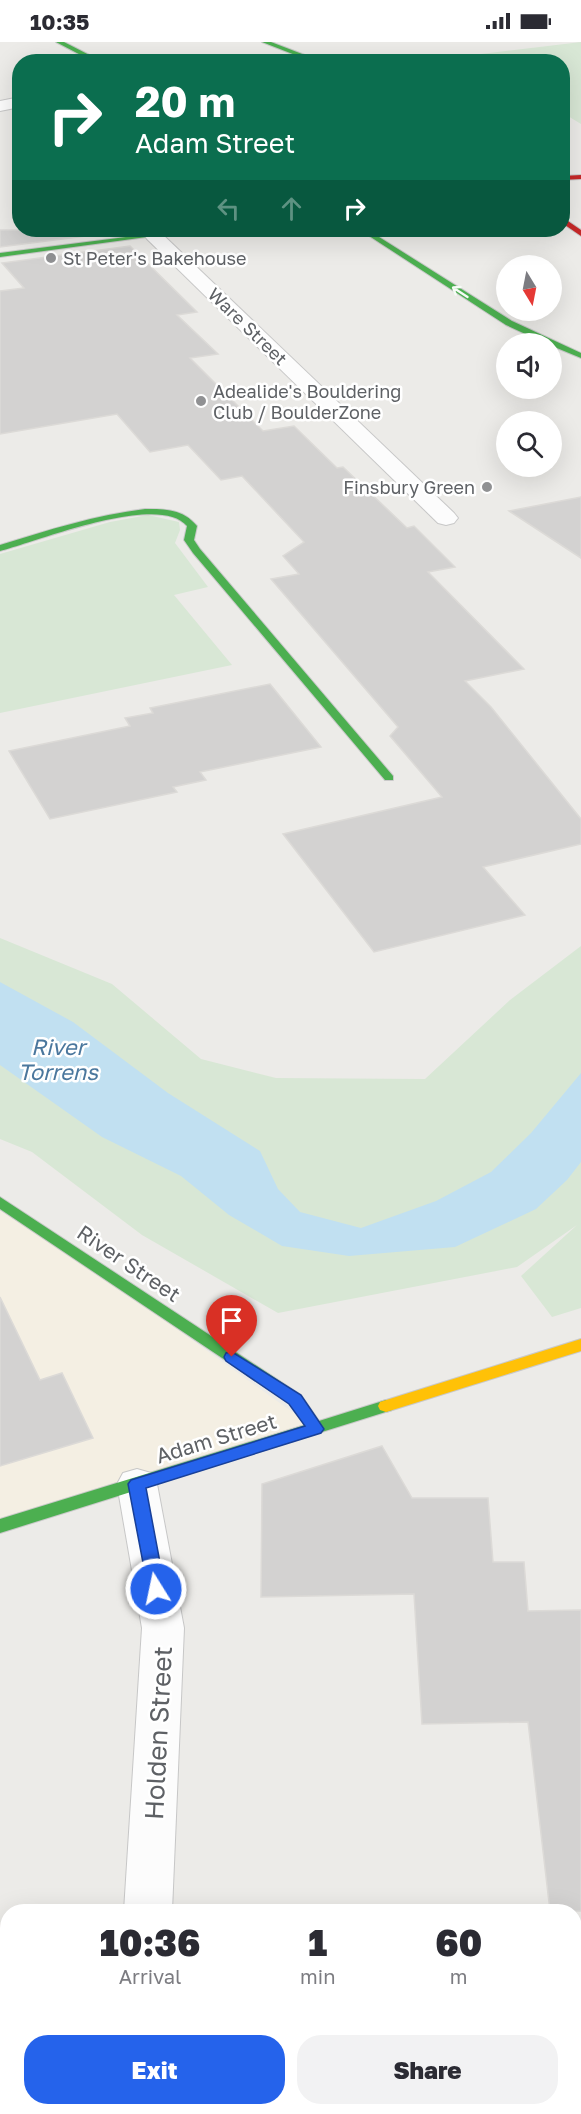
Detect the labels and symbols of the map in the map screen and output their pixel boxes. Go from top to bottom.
place label: St Peter's Bakehouse [63,247,247,269]
marker: St Peter's Bakehouse [44,251,58,265]
north arrow [496,255,562,321]
street label: Ware Street [204,283,292,369]
one-way arrow [451,285,468,298]
place label: Adealide's Bouldering Club / BoulderZone [213,380,401,423]
marker: Adealide's Bouldering Club / BoulderZone [194,394,208,408]
place label: Finsbury Green [343,476,475,498]
marker: Finsbury Green [480,480,494,494]
water label: River Torrens [18,1033,99,1085]
street label: River Street [72,1219,186,1307]
pin [206,1295,257,1357]
street label: Adam Street [153,1407,279,1469]
position arrow [124,1557,188,1621]
street label: Holden Street [138,1645,178,1821]

